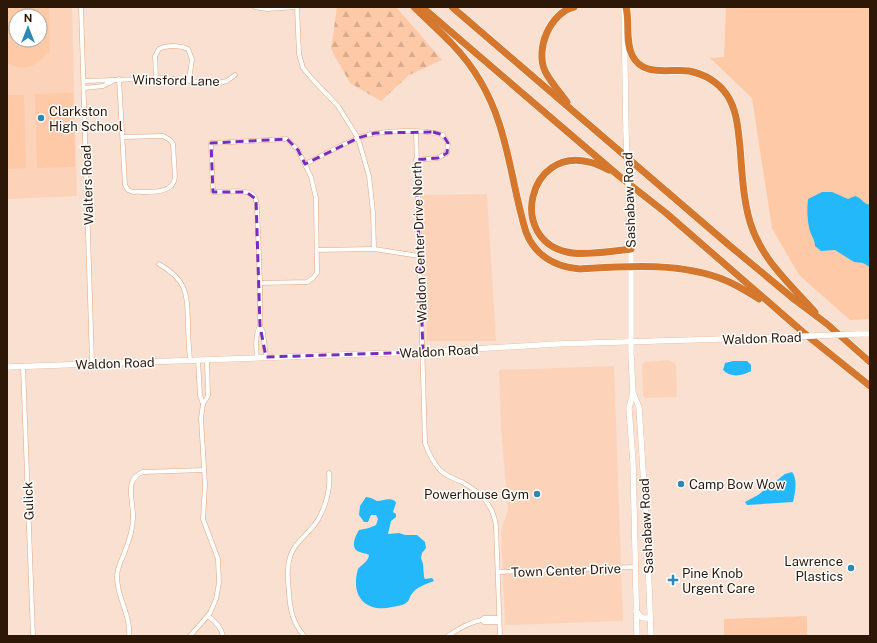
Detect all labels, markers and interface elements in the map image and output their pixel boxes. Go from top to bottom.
north arrow [8,8,48,48]
text: N [24,12,32,24]
street label: Winsford Lane [132,72,220,89]
place label: Clarkston High School [49,104,123,134]
marker: Clarkston High School [36,113,46,123]
street label: Walters Road [79,145,96,225]
street label: Sashabaw Road [620,152,639,248]
street label: Waldon Center Drive North [409,161,430,323]
street label: Waldon Road [722,330,802,347]
street label: Waldon Road [399,342,479,361]
street label: Waldon Road [75,355,155,372]
place label: Camp Bow Wow [689,477,785,492]
street label: Sashabaw Road [637,478,656,574]
marker: Camp Bow Wow [676,479,686,489]
street label: Gulick [20,481,37,521]
place label: Powerhouse Gym [424,487,529,502]
marker: Powerhouse Gym [532,489,542,499]
place label: Lawrence Plastics [784,554,843,584]
street label: Town Center Drive [511,561,621,580]
marker: Lawrence Plastics [846,563,856,573]
place label: Pine Knob Urgent Care [682,566,755,596]
marker: Pine Knob Urgent Care [667,574,679,586]

